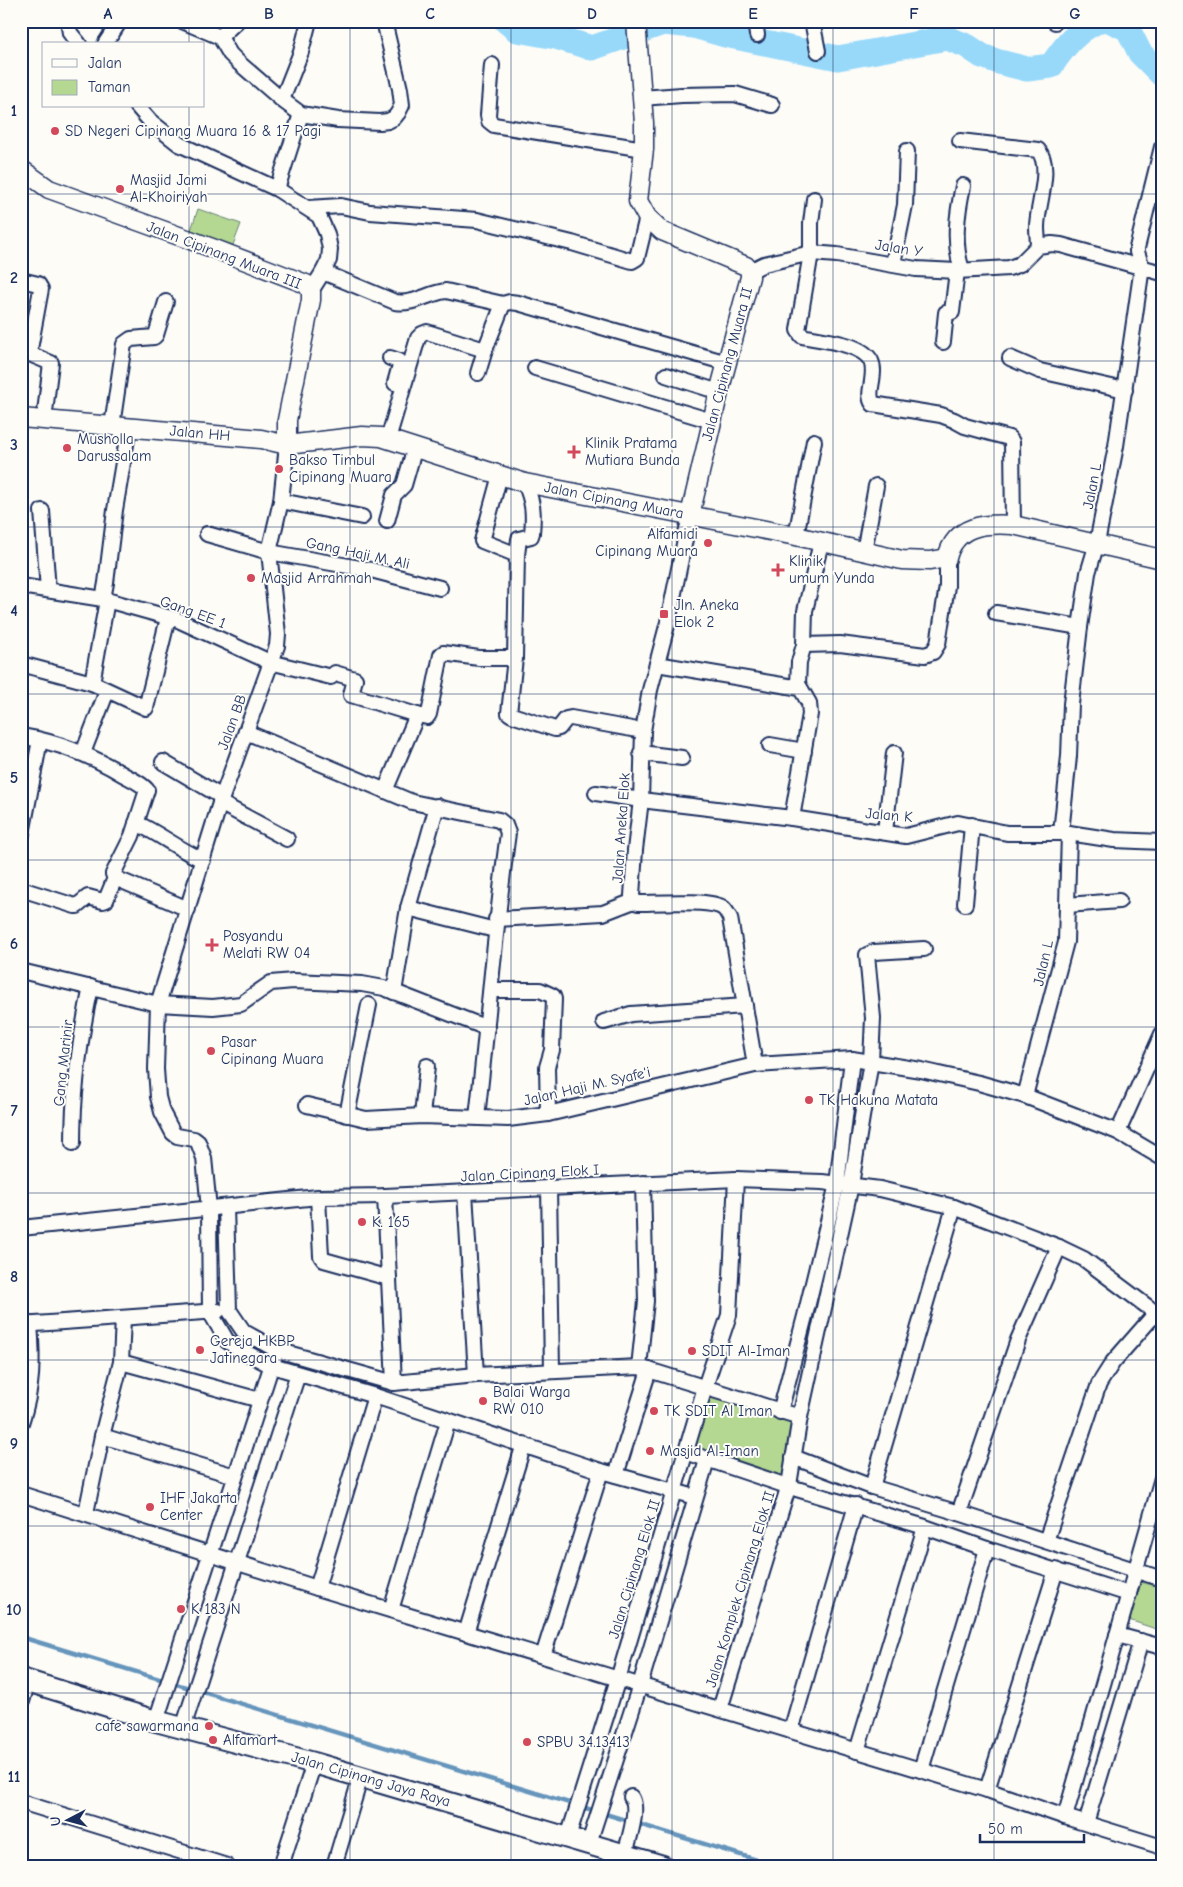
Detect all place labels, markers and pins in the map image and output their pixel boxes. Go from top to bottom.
place label: SD Negeri Cipinang Muara 16 & 17 Pagi [65,122,321,140]
marker: SD Negeri Cipinang Muara 16 & 17 Pagi [49,125,61,137]
place label: Masjid Jami Al-Khoiriyah [130,171,207,206]
marker: Masjid Jami Al-Khoiriyah [114,183,126,195]
place label: Musholla Darussalam [77,430,151,465]
place label: Klinik Pratama Mutiara Bunda [585,434,680,469]
marker: Musholla Darussalam [61,442,73,454]
marker: Klinik Pratama Mutiara Bunda [567,445,581,459]
place label: Bakso Timbul Cipinang Muara [289,451,392,486]
marker: Bakso Timbul Cipinang Muara [273,463,285,475]
place label: Alfamidi Cipinang Muara [595,525,698,560]
marker: Alfamidi Cipinang Muara [702,537,714,549]
place label: Klinik umum Yunda [789,552,875,587]
marker: Klinik umum Yunda [771,563,785,577]
place label: Masjid Arrahmah [261,569,372,587]
marker: Masjid Arrahmah [245,572,257,584]
place label: Jln. Aneka Elok 2 [674,596,739,631]
marker: Jln. Aneka Elok 2 [658,608,670,620]
place label: Posyandu Melati RW 04 [223,927,310,962]
marker: Posyandu Melati RW 04 [205,938,219,952]
place label: Pasar Cipinang Muara [221,1033,324,1068]
marker: Pasar Cipinang Muara [205,1045,217,1057]
place label: TK Hakuna Matata [819,1091,938,1109]
marker: TK Hakuna Matata [803,1094,815,1106]
place label: K. 165 [372,1213,410,1231]
marker: K. 165 [356,1216,368,1228]
place label: Gereja HKBP Jatinegara [210,1332,295,1367]
place label: SDIT Al-Iman [702,1342,790,1360]
marker: Gereja HKBP Jatinegara [194,1344,206,1356]
marker: SDIT Al-Iman [686,1345,698,1357]
place label: Balai Warga RW 010 [493,1383,570,1418]
marker: Balai Warga RW 010 [477,1395,489,1407]
place label: TK SDIT Al Iman [664,1402,773,1420]
marker: TK SDIT Al Iman [648,1405,660,1417]
place label: Masjid Al-Iman [660,1442,759,1460]
marker: Masjid Al-Iman [644,1445,656,1457]
place label: IHF Jakarta Center [160,1489,237,1524]
marker: IHF Jakarta Center [144,1501,156,1513]
place label: K 183 N [191,1600,241,1618]
marker: K 183 N [175,1603,187,1615]
place label: cafe sawarmana [95,1717,199,1735]
marker: cafe sawarmana [203,1720,215,1732]
place label: Alfamart [223,1731,278,1749]
place label: SPBU 34.13413 [537,1733,630,1751]
marker: Alfamart [207,1734,219,1746]
marker: SPBU 34.13413 [521,1736,533,1748]

